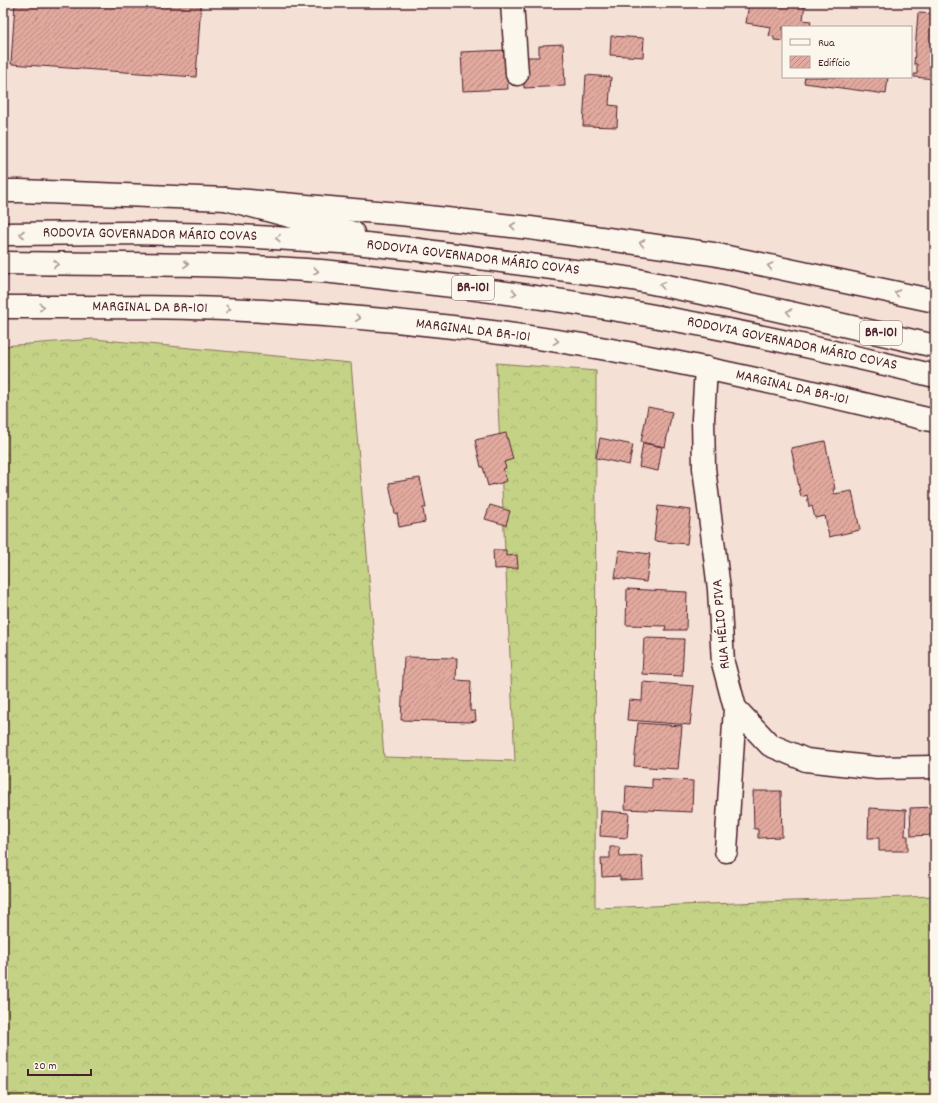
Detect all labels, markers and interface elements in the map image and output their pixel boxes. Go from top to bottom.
legend [782,26,912,78]
text: Rua [818,35,835,52]
text: Edifício [818,55,850,72]
one-way arrow [510,221,516,230]
street label: RODOVIA GOVERNADOR MÁRIO COVAS [43,222,257,248]
one-way arrow [19,230,25,238]
one-way arrow [275,234,281,242]
street label: RODOVIA GOVERNADOR MÁRIO COVAS [365,234,581,282]
one-way arrow [639,239,645,248]
one-way arrow [53,260,59,268]
one-way arrow [183,260,189,269]
one-way arrow [767,263,773,271]
one-way arrow [313,266,319,275]
road number: BR-101 [452,276,494,300]
one-way arrow [659,281,665,289]
one-way arrow [511,288,518,297]
one-way arrow [894,289,900,298]
street label: MARGINAL DA BR-101 [92,296,208,320]
one-way arrow [39,303,45,311]
one-way arrow [225,305,231,314]
one-way arrow [786,309,792,317]
street label: RODOVIA GOVERNADOR MÁRIO COVAS [685,311,899,377]
one-way arrow [355,313,361,322]
street label: MARGINAL DA BR-101 [414,313,532,349]
road number: BR-101 [860,321,902,345]
one-way arrow [553,337,559,346]
street label: MARGINAL DA BR-101 [733,364,851,412]
street label: RUA HÉLIO PIVA [707,578,737,670]
scale bar [28,1051,91,1077]
text: 20 m [34,1058,57,1075]

